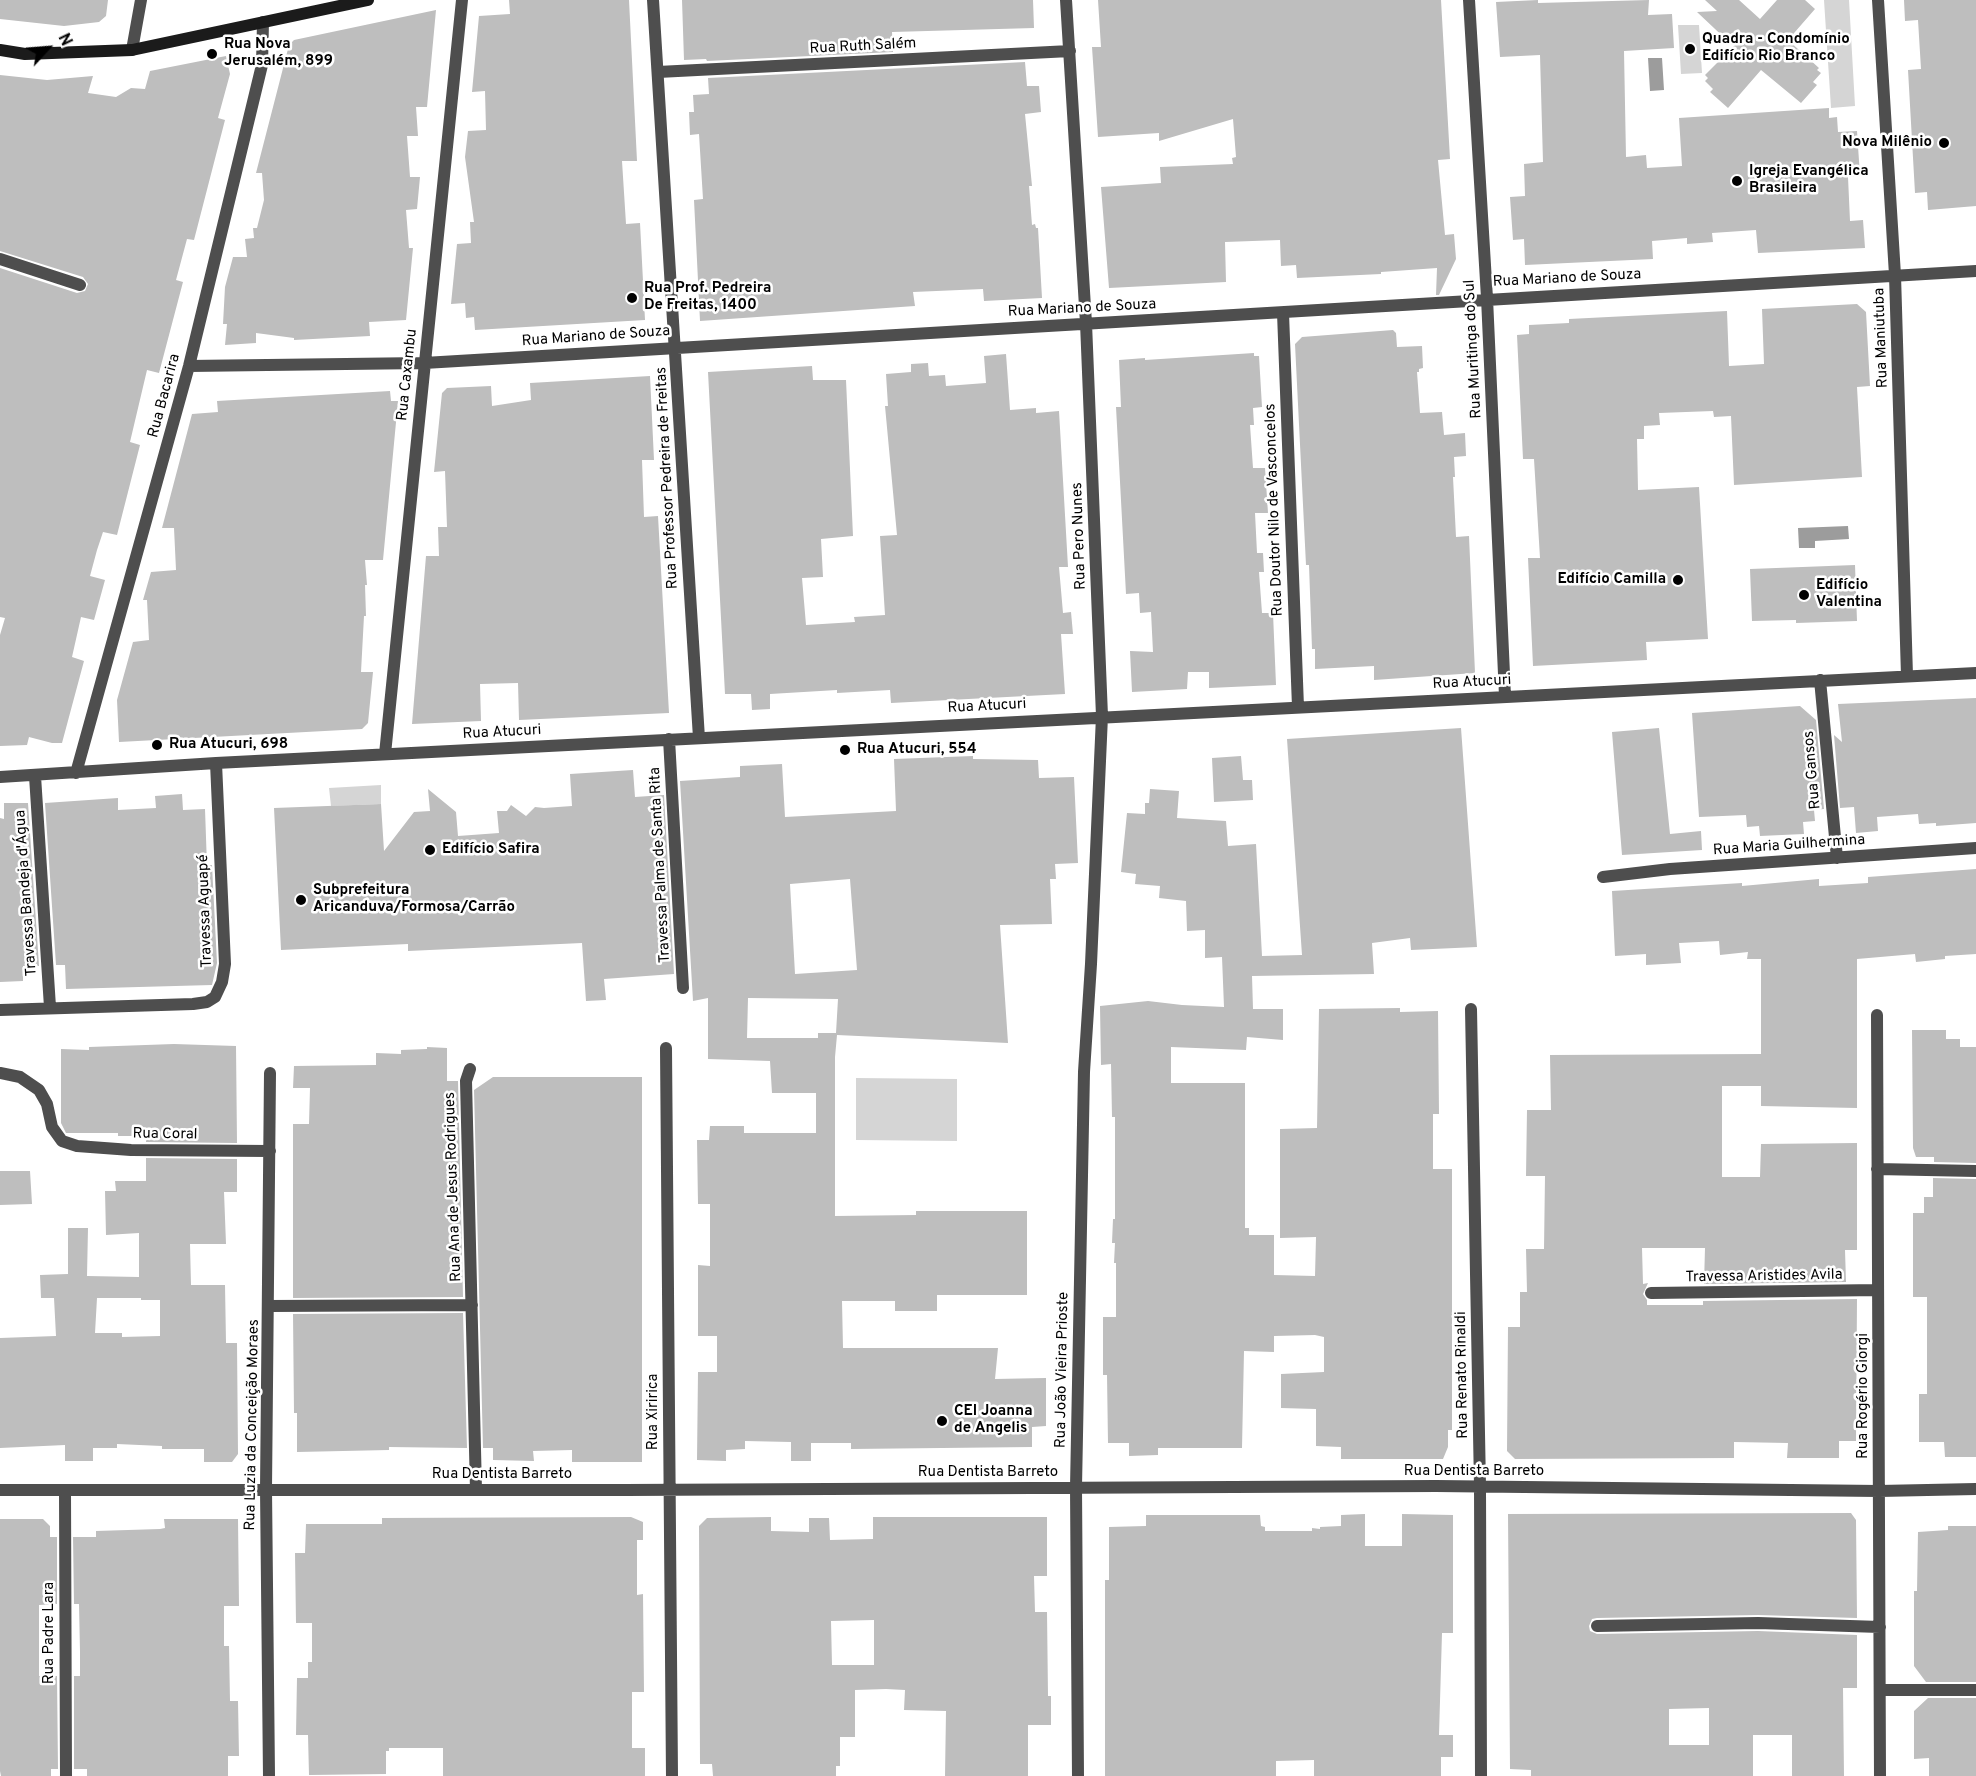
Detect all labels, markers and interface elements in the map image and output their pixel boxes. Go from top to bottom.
north arrow [18,18,78,78]
text: N [53,31,76,50]
place label: Quadra - Condomínio Edifício Rio Branco [1702,31,1850,66]
street label: Rua Ruth Salém [809,35,917,59]
place label: Rua Nova Jerusalém, 899 [224,36,333,71]
marker: Quadra - Condomínio Edifício Rio Branco [1683,42,1697,56]
marker: Rua Nova Jerusalém, 899 [205,47,219,61]
place label: Nova Milênio [1842,134,1932,152]
marker: Nova Milênio [1937,136,1951,150]
place label: Igreja Evangélica Brasileira [1749,163,1869,198]
marker: Igreja Evangélica Brasileira [1730,174,1744,188]
street label: Rua Mariano de Souza [1492,266,1642,292]
street label: Rua Muritinga do Sul [1461,279,1487,419]
place label: Rua Prof. Pedreira De Freitas, 1400 [644,280,771,315]
street label: Rua Maniutuba [1871,288,1893,388]
marker: Rua Prof. Pedreira De Freitas, 1400 [625,291,639,305]
street label: Rua Mariano de Souza [1007,296,1157,322]
street label: Rua Mariano de Souza [521,323,671,351]
street label: Rua Caxambu [394,328,422,422]
street label: Rua Bacarira [145,352,185,440]
street label: Rua Professor Pedreira de Freitas [653,366,683,590]
street label: Rua Doutor Nilo de Vasconcelos [1262,403,1288,617]
street label: Rua Pero Nunes [1069,482,1091,590]
place label: Edifício Camilla [1557,571,1666,589]
marker: Edifício Camilla [1671,573,1685,587]
place label: Edifício Valentina [1816,577,1882,612]
marker: Edifício Valentina [1797,588,1811,602]
street label: Rua Atucuri [1432,672,1512,694]
street label: Rua Atucuri [947,696,1027,718]
street label: Rua Atucuri [462,722,542,744]
street label: Rua Gansos [1801,730,1825,810]
place label: Rua Atucuri, 698 [169,736,288,754]
marker: Rua Atucuri, 698 [150,738,164,752]
place label: Rua Atucuri, 554 [857,741,977,759]
marker: Rua Atucuri, 554 [838,743,852,757]
street label: Travessa Palma de Santa Rita [647,767,675,963]
street label: Travessa Bandeja d'Água [12,809,42,977]
street label: Rua Maria Guilhermina [1712,832,1866,860]
place label: Edifício Safira [442,841,540,859]
marker: Edifício Safira [423,843,437,857]
street label: Travessa Aguapé [195,854,217,968]
place label: Subprefeitura Aricanduva/Formosa/Carrão [313,882,515,917]
marker: Subprefeitura Aricanduva/Formosa/Carrão [294,893,308,907]
street label: Rua Ana de Jesus Rodrigues [442,1092,466,1282]
street label: Rua Coral [132,1125,198,1145]
street label: Travessa Aristides Avila [1685,1267,1843,1287]
street label: Rua João Vieira Prioste [1053,1292,1073,1448]
street label: Rua Renato Rinaldi [1453,1311,1473,1439]
street label: Rua Luzia da Conceição Moraes [242,1319,264,1531]
street label: Rua Rogério Giorgi [1855,1333,1873,1459]
street label: Rua Xiririca [645,1374,663,1450]
place label: CEI Joanna de Angelis [954,1403,1033,1438]
marker: CEI Joanna de Angelis [935,1414,949,1428]
street label: Rua Dentista Barreto [1404,1463,1544,1481]
street label: Rua Dentista Barreto [918,1464,1058,1482]
street label: Rua Dentista Barreto [432,1466,572,1484]
street label: Rua Padre Lara [41,1582,59,1684]

